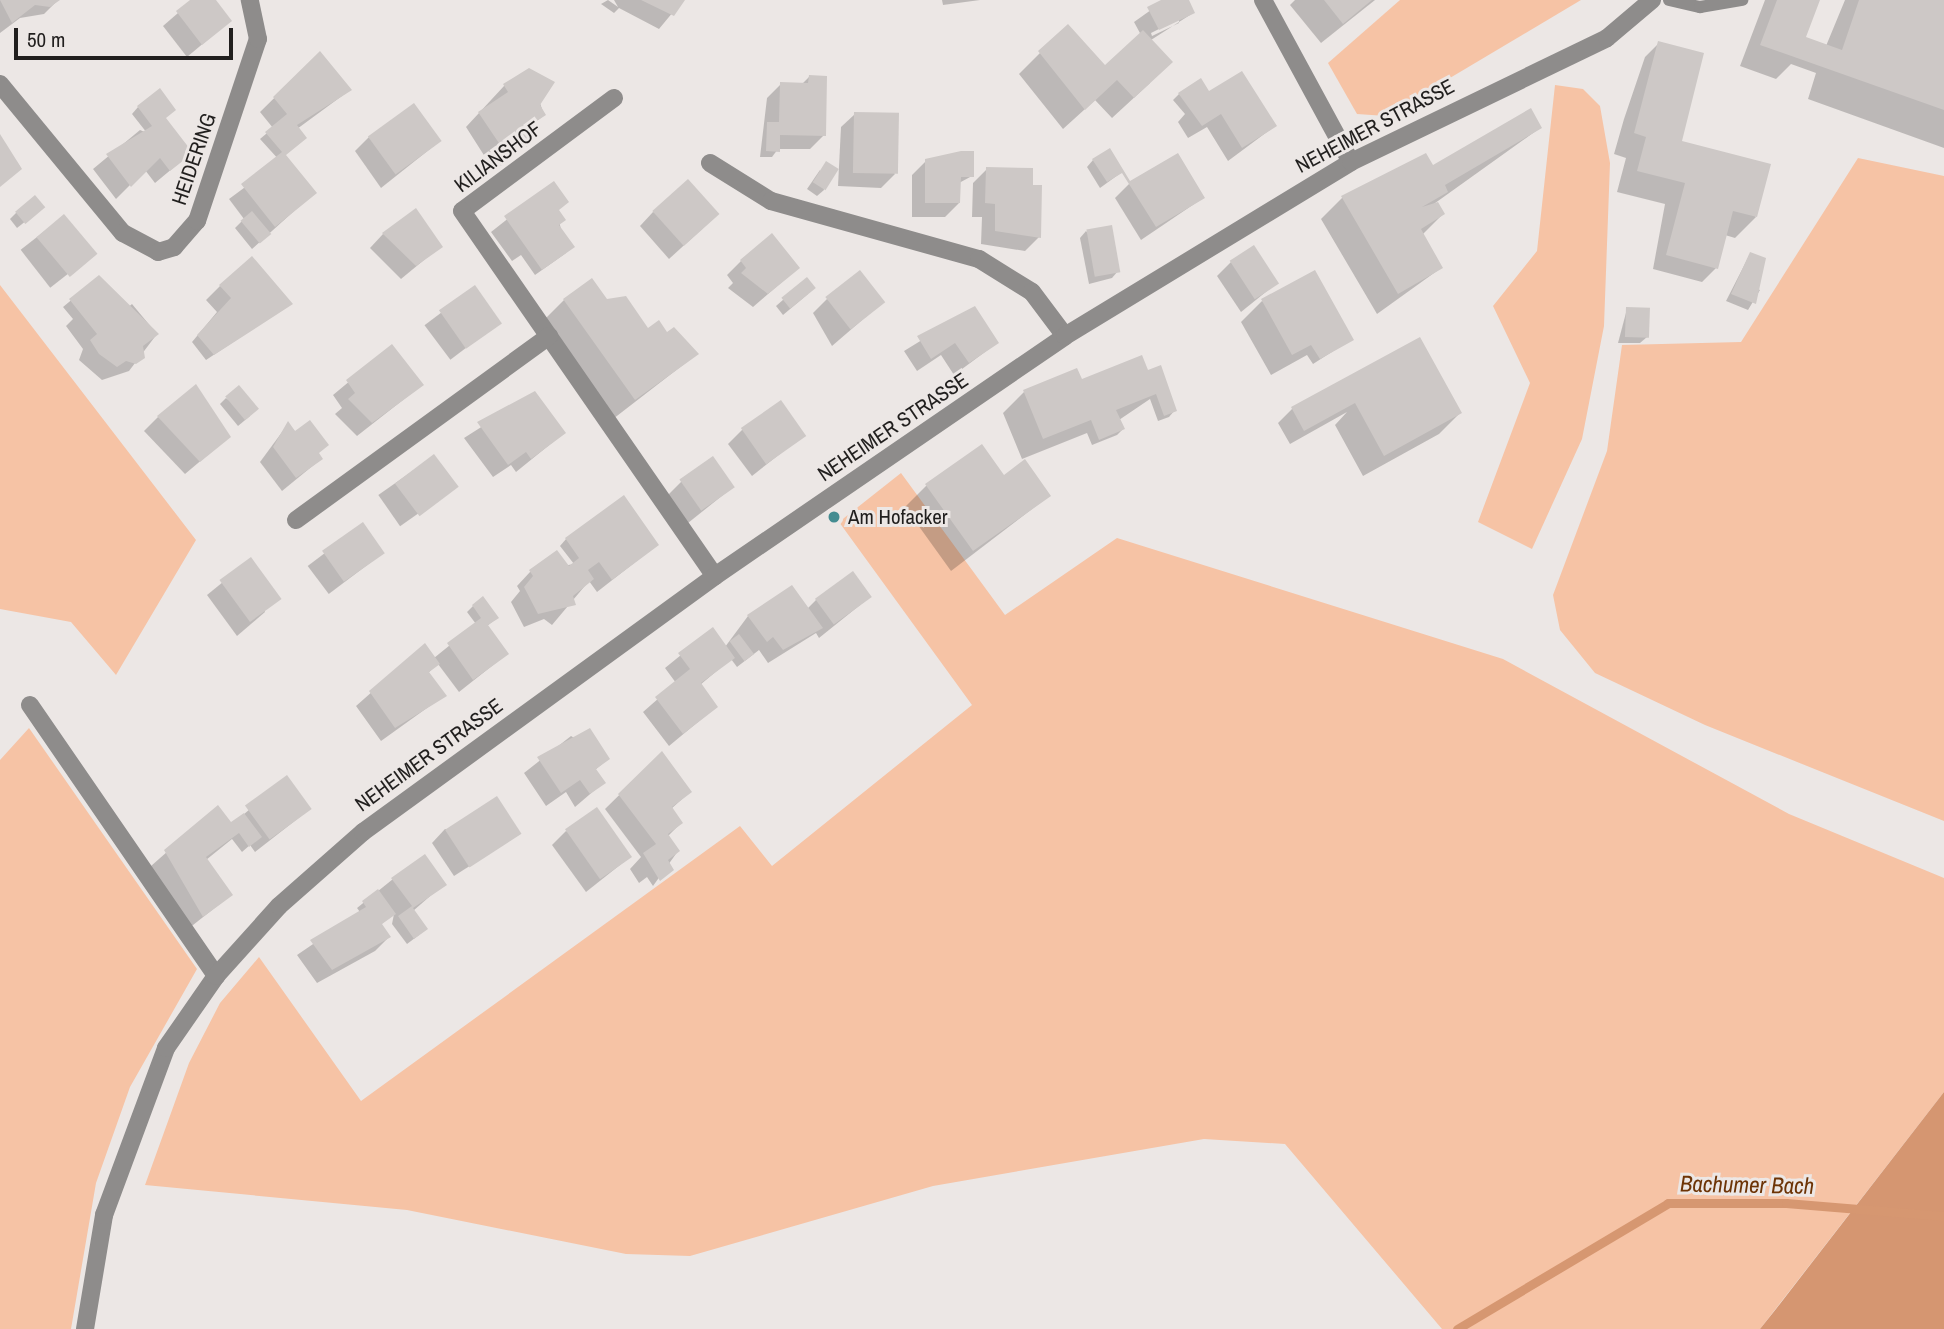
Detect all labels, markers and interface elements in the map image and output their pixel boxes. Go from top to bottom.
scale bar [18,14,236,58]
text: 50 m [27,25,65,54]
street label: NEHEIMER STRASSE [1291,74,1459,178]
street label: HEIDERING [167,110,221,208]
street label: KILIANSHOF [450,116,546,198]
street label: NEHEIMER STRASSE [813,367,973,487]
place label: Am Hofacker [848,504,948,530]
marker: Am Hofacker [826,509,842,525]
street label: NEHEIMER STRASSE [350,693,508,817]
water label: Bachumer Bach [1680,1170,1814,1200]

